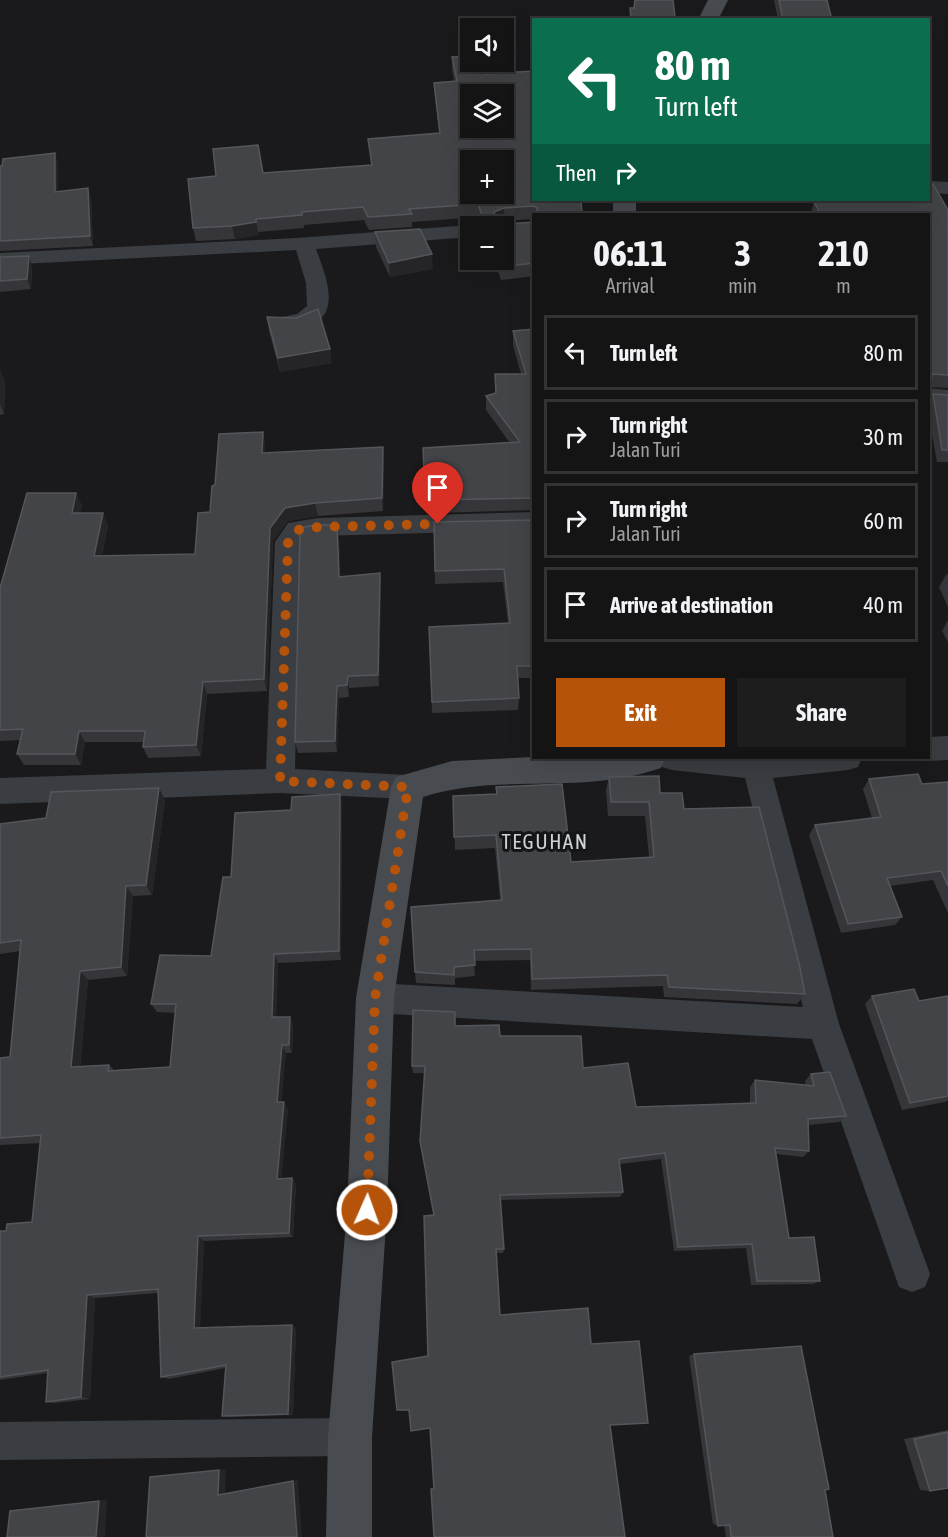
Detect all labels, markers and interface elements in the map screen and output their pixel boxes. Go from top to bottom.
map controls [460,18,514,270]
button: sound [460,18,514,72]
text: 80 m [655,41,730,89]
icon: left [556,42,634,120]
button: layers [460,84,514,138]
text: Turn left [655,91,738,122]
button: + [460,150,514,204]
icon: right [609,156,642,189]
text: Then [556,160,597,186]
button: − [460,216,514,270]
text: 06:11 [593,232,667,274]
text: 3 [734,232,751,274]
text: 210 [818,232,869,274]
text: Arrival [606,274,655,297]
text: min [728,274,757,297]
text: m [836,274,851,297]
icon: left [559,336,592,369]
text: Turn left [610,340,677,366]
text: 80 m [863,340,903,366]
text: Turn right [610,412,687,438]
icon: right [559,420,592,453]
text: 30 m [863,424,903,450]
text: Jalan Turi [610,438,681,461]
pin [412,462,463,524]
icon: arrive [421,471,454,504]
text: Turn right [610,496,687,522]
icon: right [559,504,592,537]
text: 60 m [863,508,903,534]
text: Jalan Turi [610,522,681,545]
icon: arrive [559,588,592,621]
text: Arrive at destination [610,592,773,618]
text: 40 m [863,592,903,618]
button: Exit [556,678,725,747]
button: Share [737,678,906,747]
district label: TEGUHAN [501,829,589,853]
position arrow [335,1178,399,1242]

